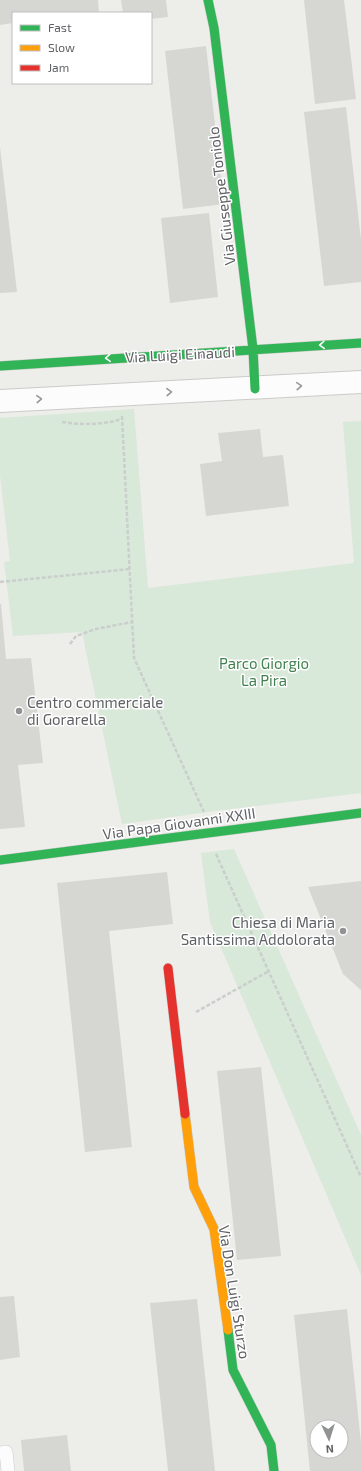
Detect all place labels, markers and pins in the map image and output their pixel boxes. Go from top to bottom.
place label: Centro commerciale di Gorarella [27,693,163,728]
marker: Centro commerciale di Gorarella [14,706,24,716]
place label: Chiesa di Maria Santissima Addolorata [181,913,335,948]
marker: Chiesa di Maria Santissima Addolorata [338,926,348,936]

